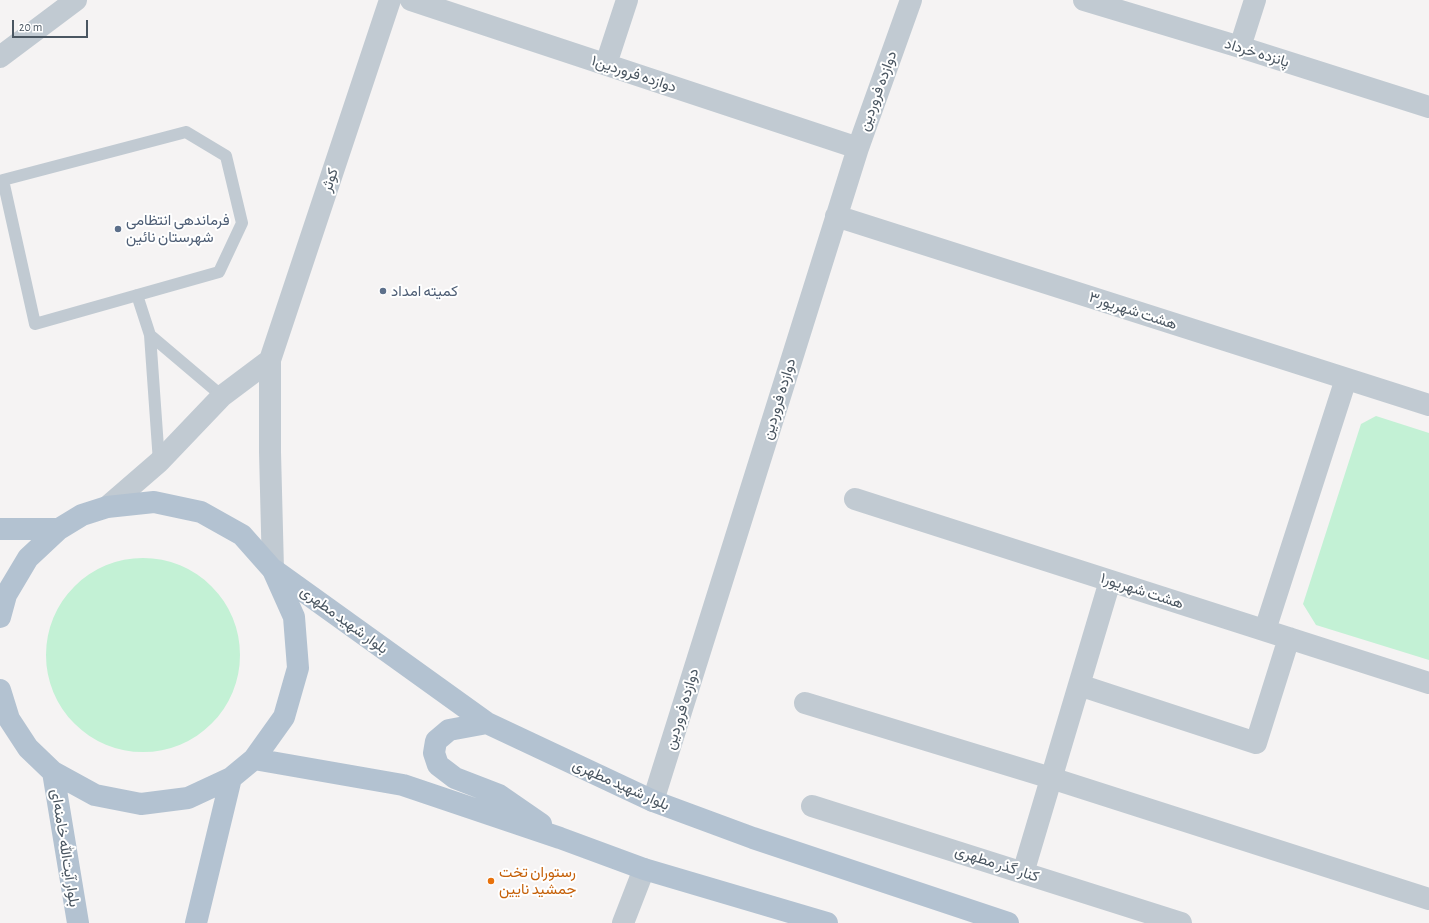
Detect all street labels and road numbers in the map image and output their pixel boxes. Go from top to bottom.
street label: پانزده خرداد [1223,35,1291,71]
street label: دوازده فروردین [855,48,901,134]
street label: دوازده فروردین۱ [589,52,679,96]
street label: کوثر [318,166,342,194]
street label: هشت شهریور۳ [1087,288,1179,334]
street label: دوازده فروردین [758,356,800,442]
street label: هشت شهریور۱ [1098,569,1186,613]
street label: بلوار شهید مطهری [297,582,391,658]
street label: دوازده فروردین [661,666,703,752]
street label: بلوار شهید مطهری [570,756,672,814]
street label: بلوار آیت‌الله خامنه‌ای [47,788,83,908]
street label: کنار گذر مطهری [953,842,1041,886]

